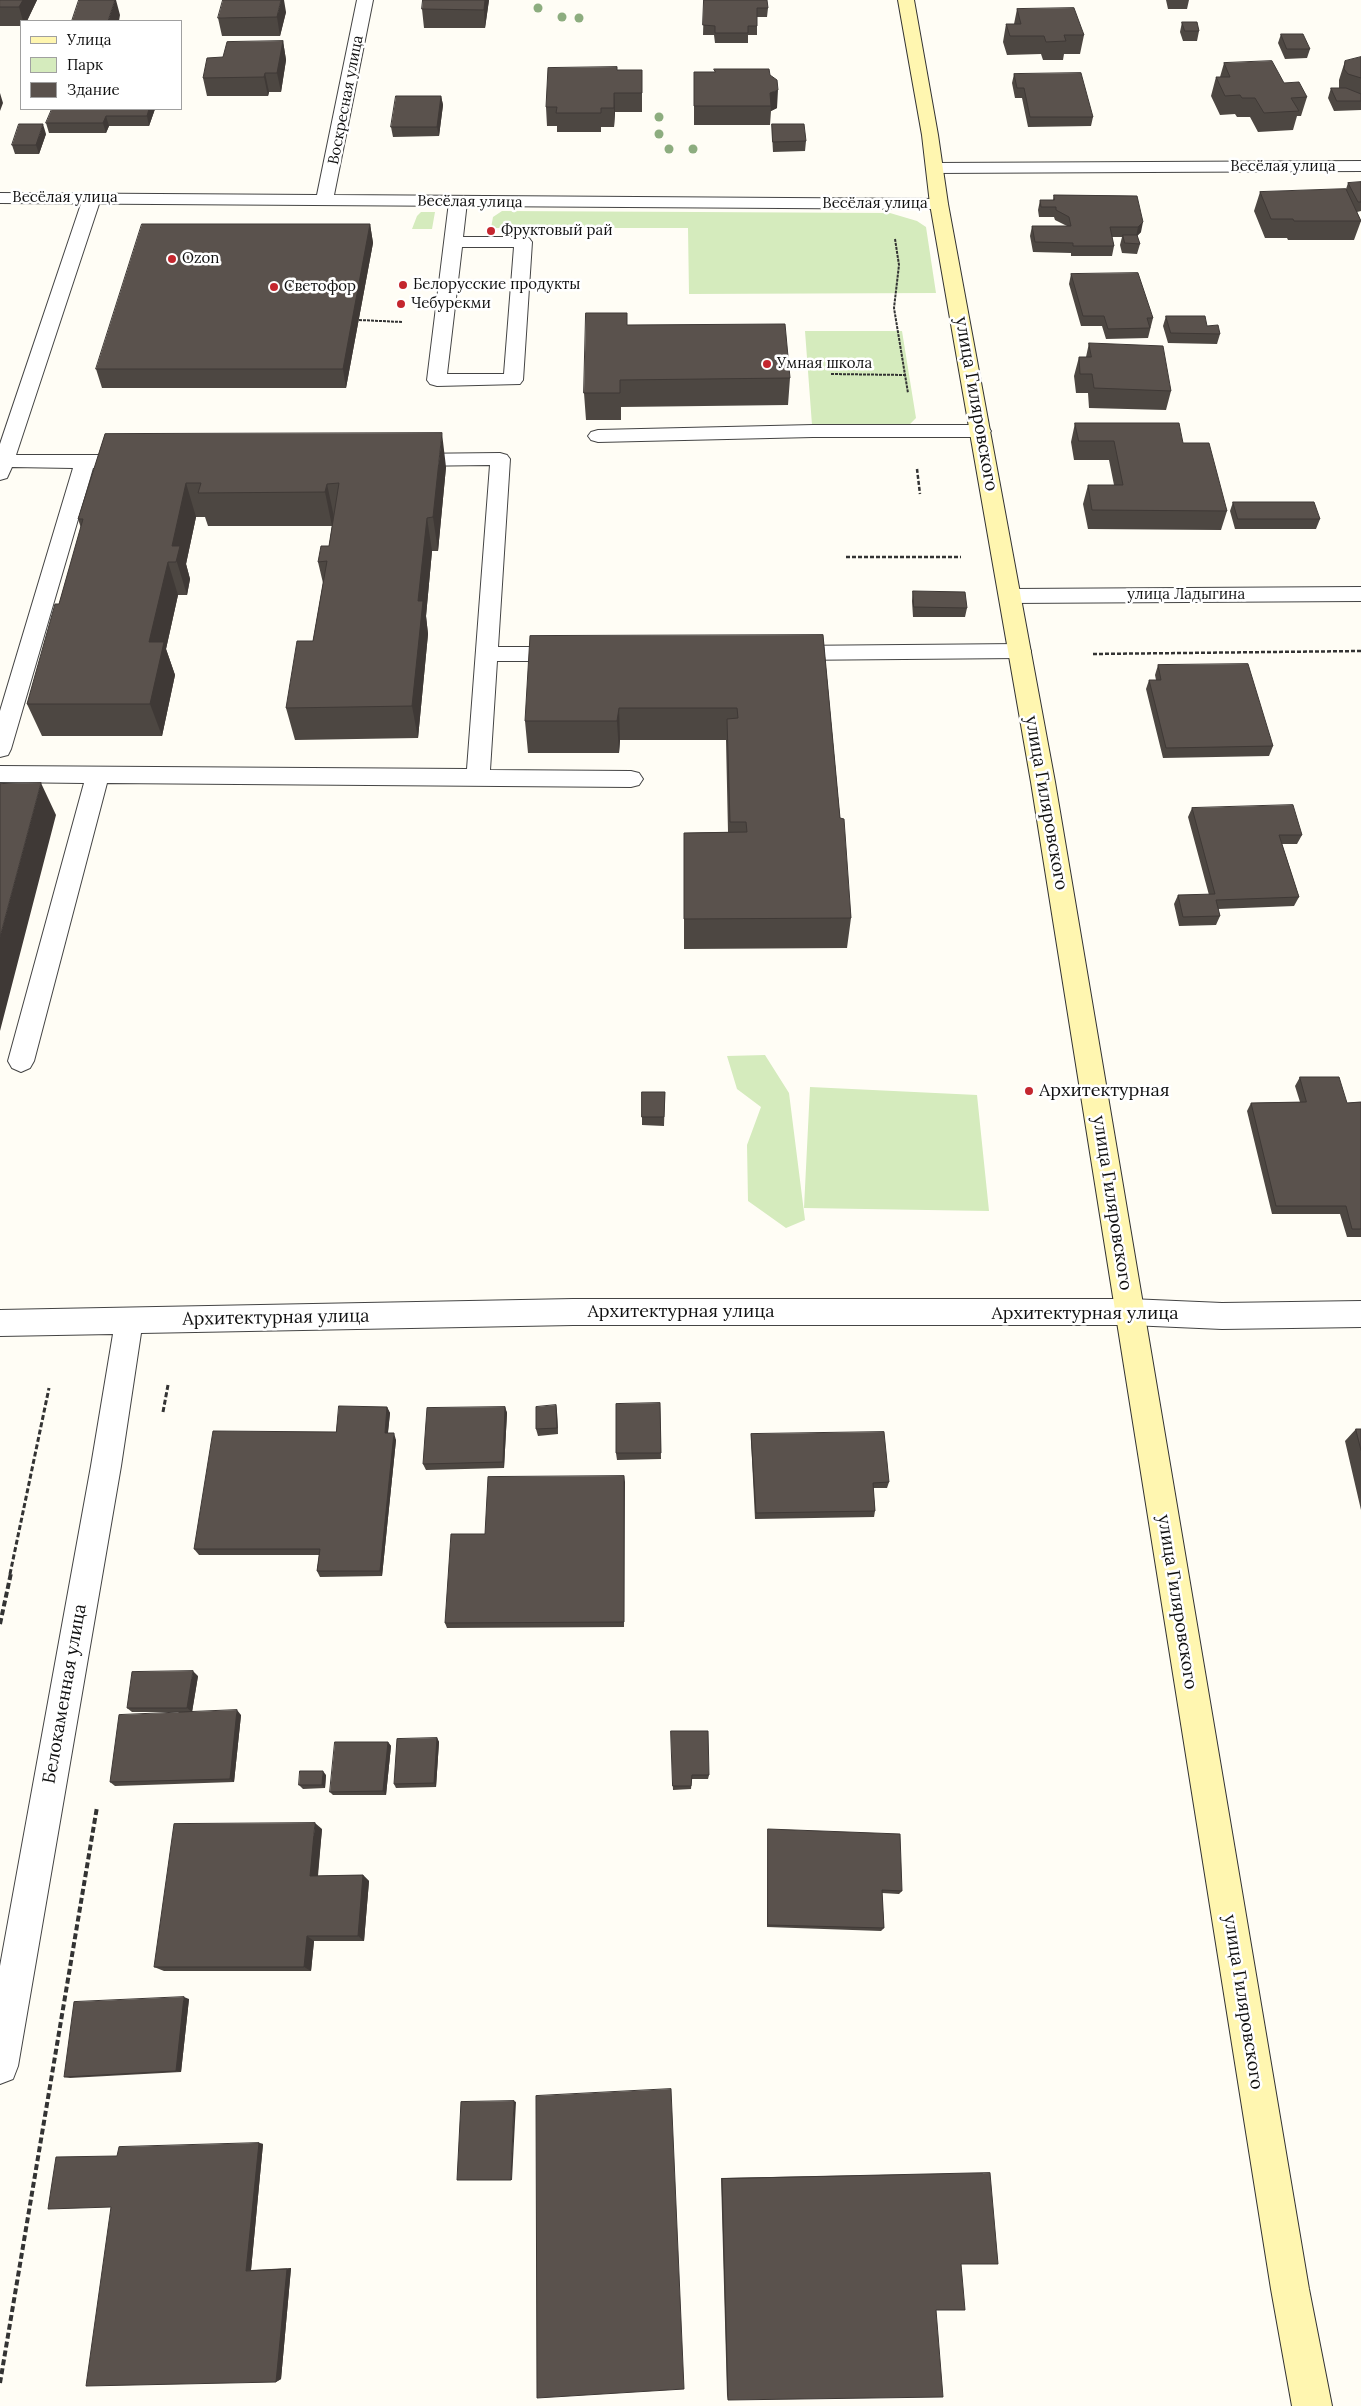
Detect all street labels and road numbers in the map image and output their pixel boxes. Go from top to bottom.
street label: Воскресная улица [325,34,367,166]
street label: Весёлая улица [1230,158,1336,176]
street label: Весёлая улица [12,189,118,207]
street label: Весёлая улица [417,192,523,212]
street label: Весёлая улица [822,195,928,213]
street label: улица Гиляровского [950,315,1002,493]
street label: улица Ладыгина [1127,586,1245,604]
street label: улица Гиляровского [1020,714,1072,892]
street label: улица Гиляровского [1088,1114,1136,1292]
street label: Архитектурная улица [587,1301,775,1323]
street label: Архитектурная улица [991,1303,1179,1325]
street label: Архитектурная улица [182,1306,370,1330]
street label: улица Гиляровского [1153,1513,1201,1691]
street label: Белокаменная улица [39,1602,91,1786]
street label: улица Гиляровского [1219,1913,1267,2091]

